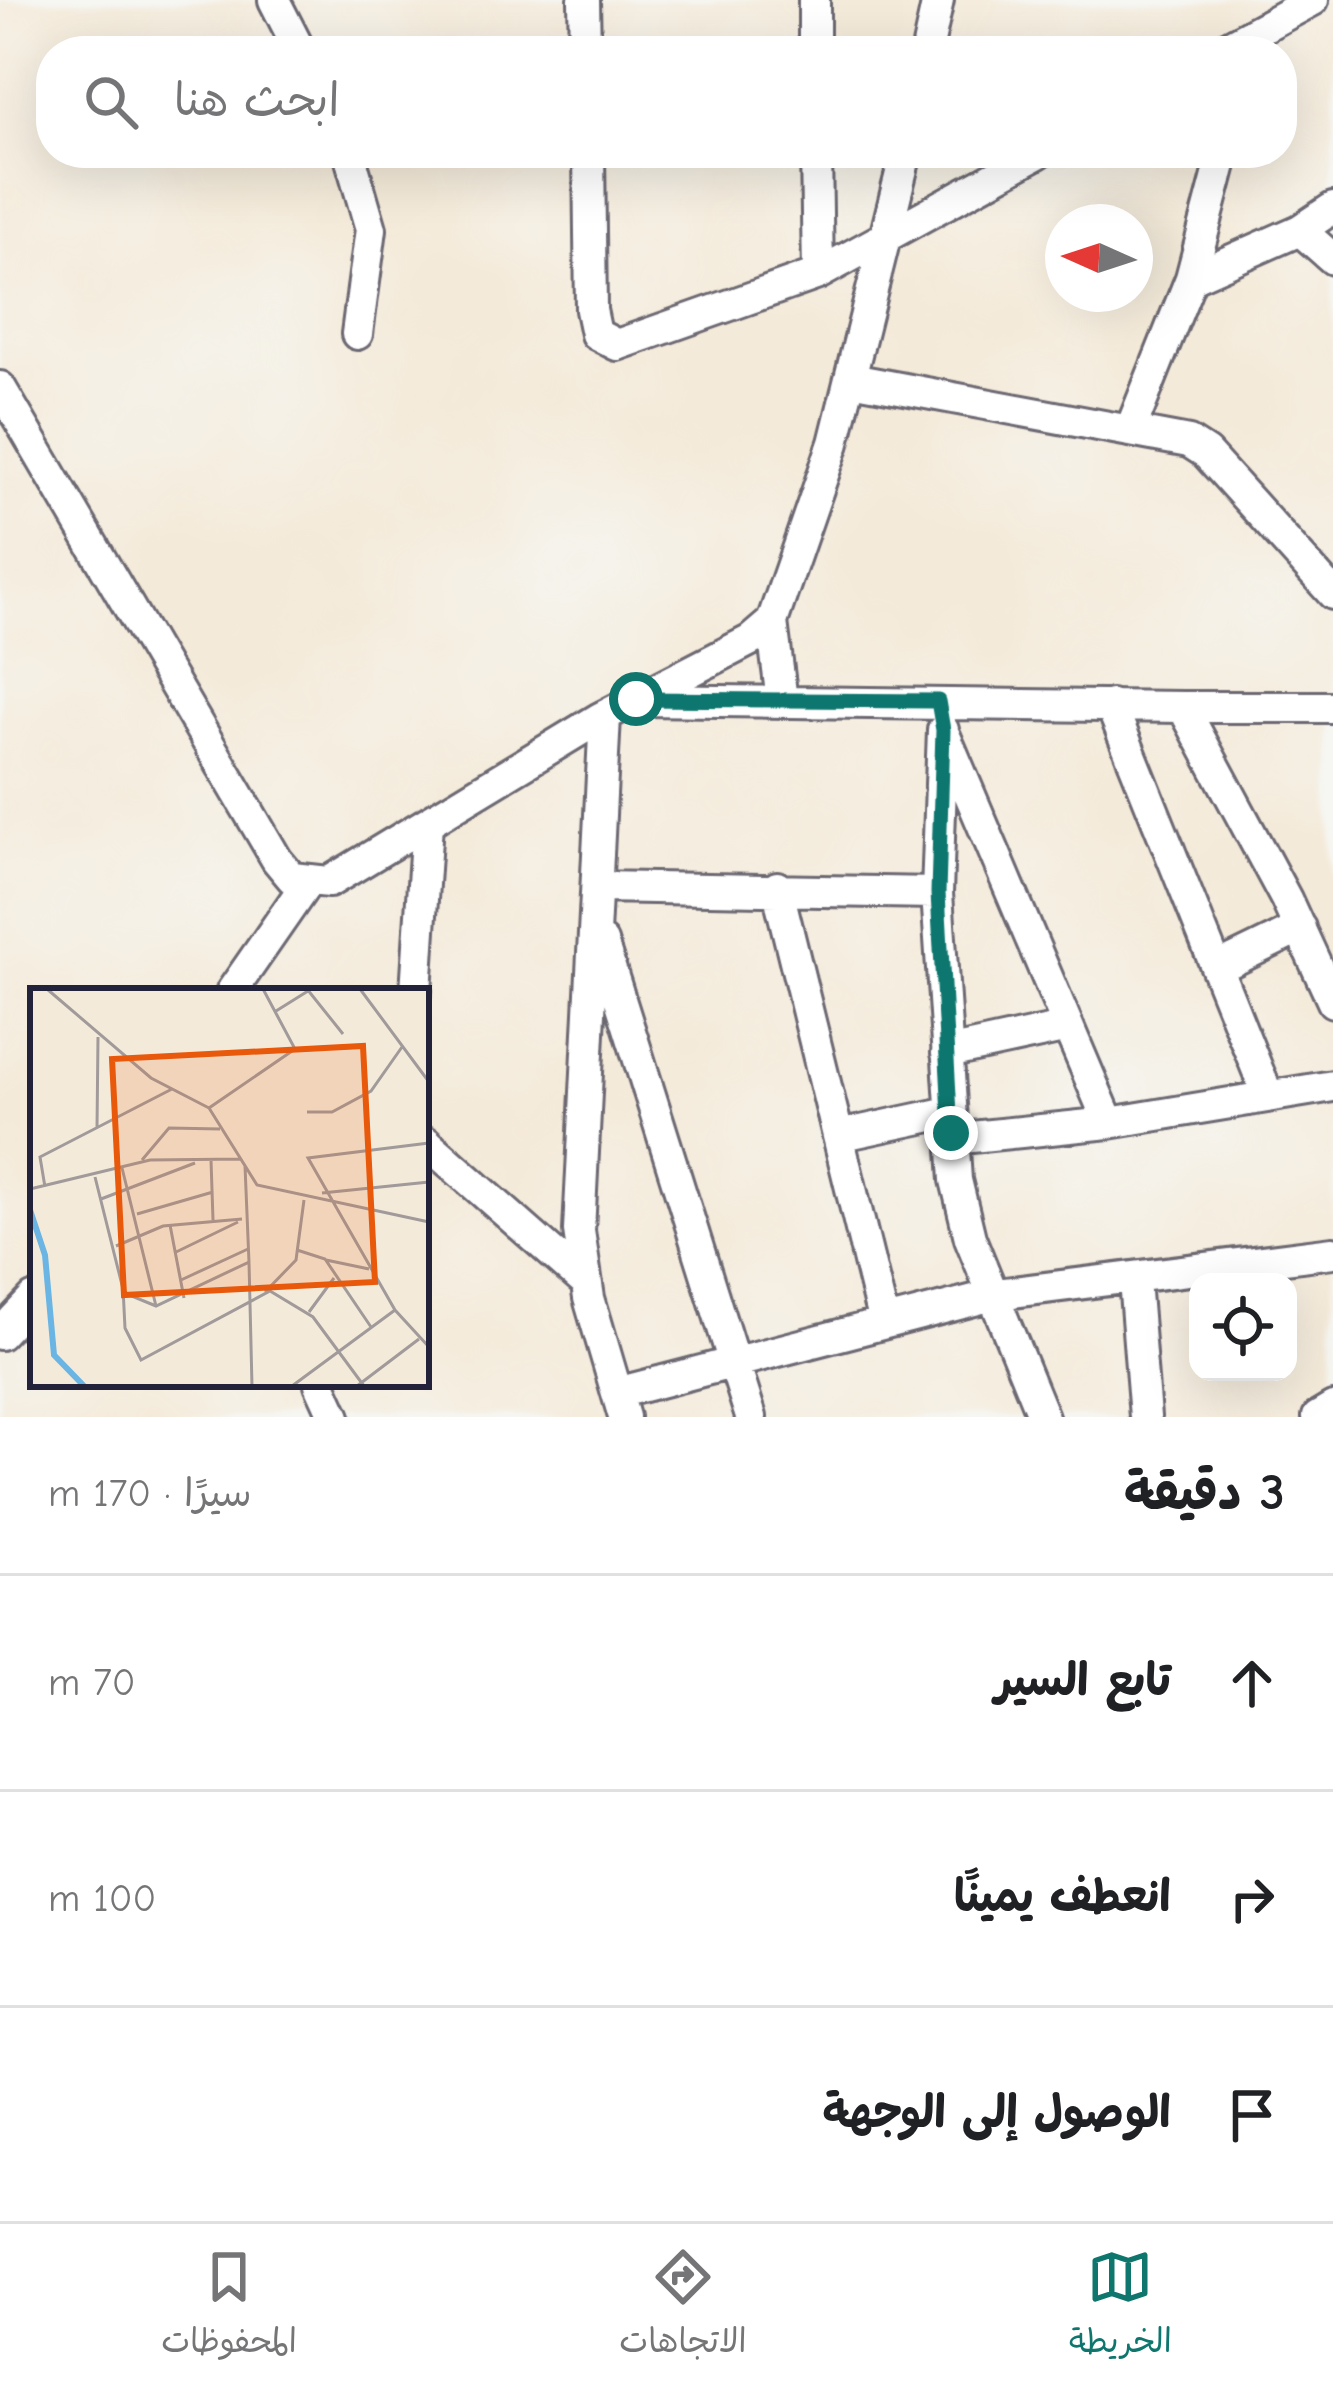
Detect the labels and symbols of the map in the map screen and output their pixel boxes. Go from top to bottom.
north arrow [1045,204,1153,312]
route start [609,672,663,726]
inset map [30,988,429,1387]
route end [924,1106,978,1160]

